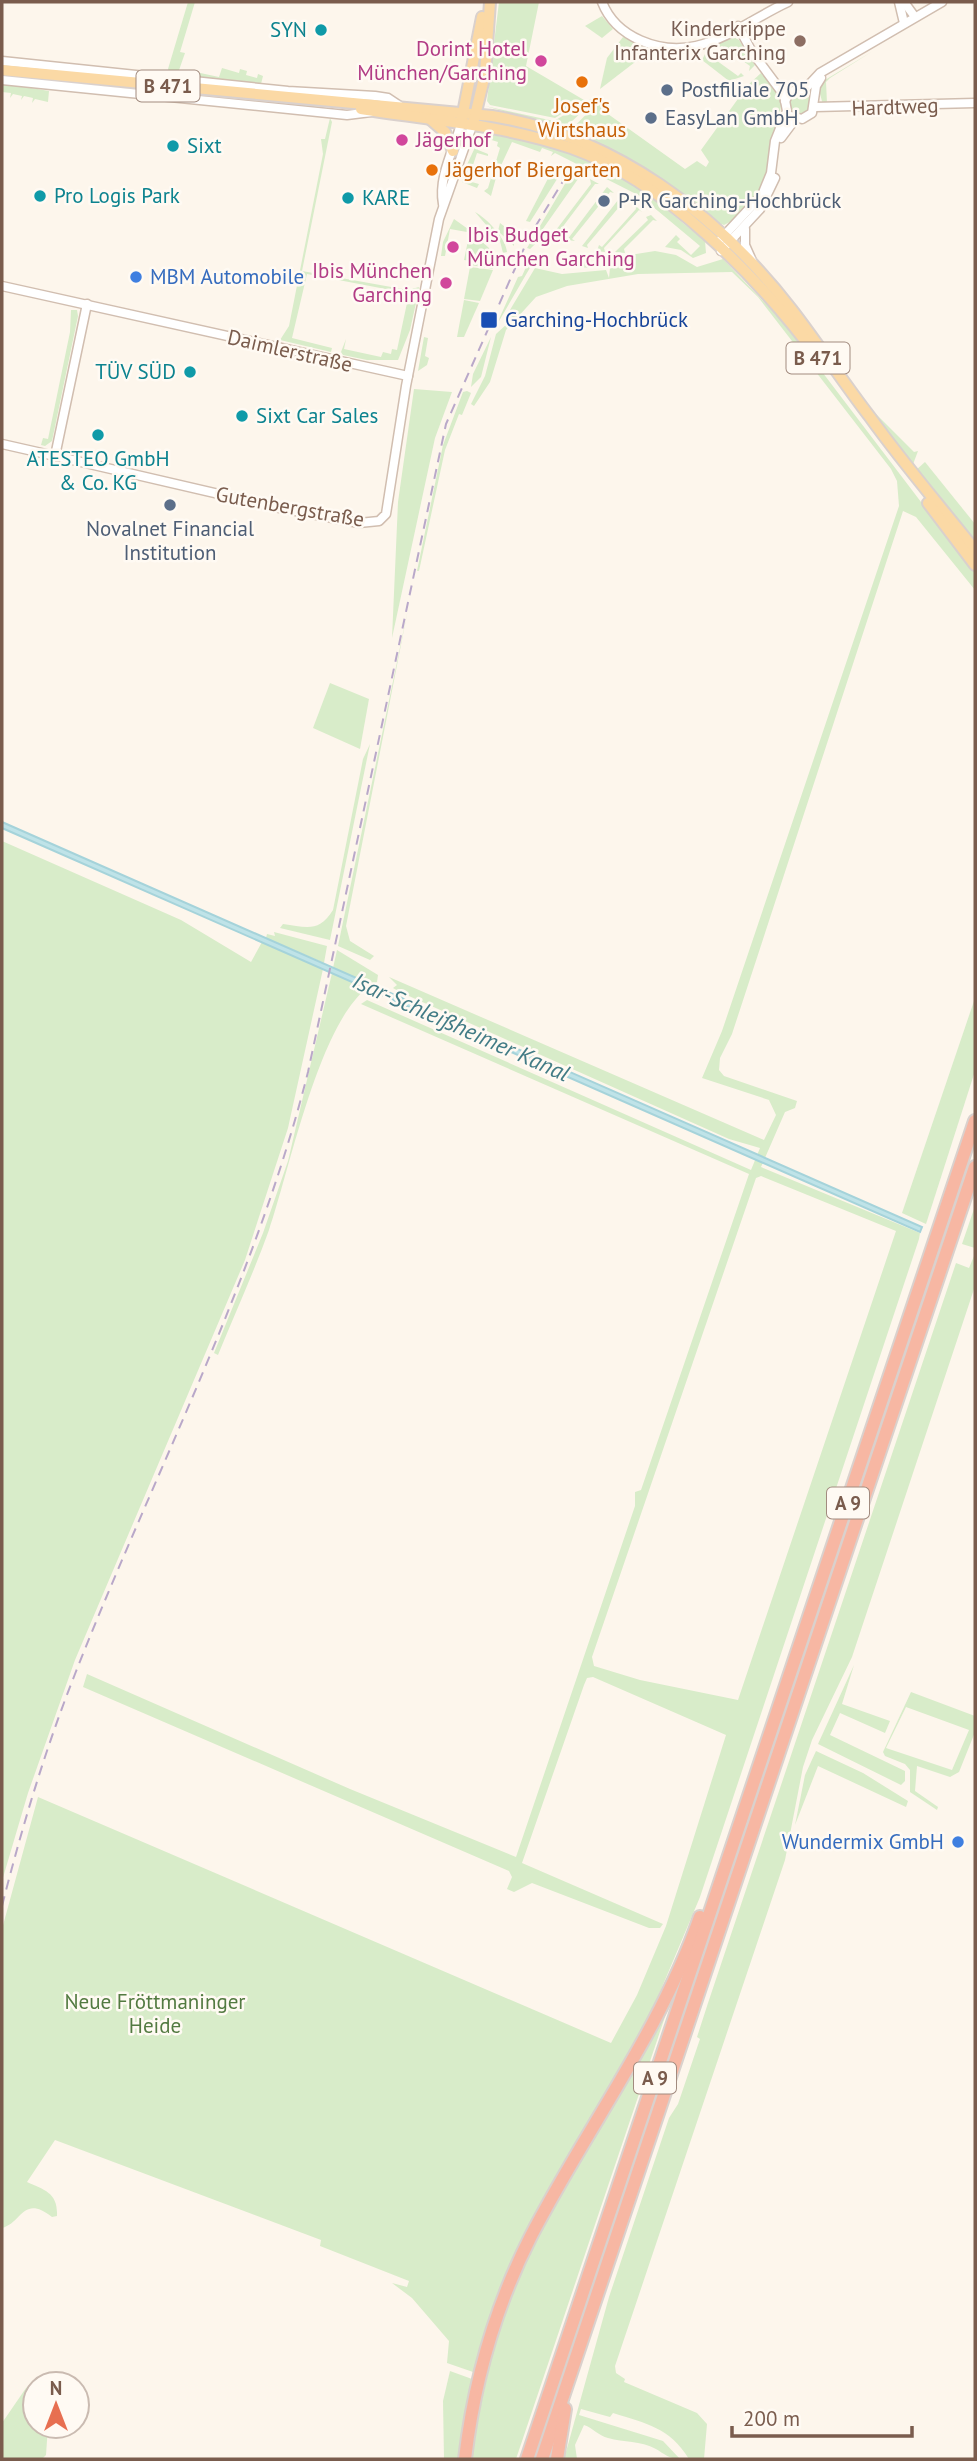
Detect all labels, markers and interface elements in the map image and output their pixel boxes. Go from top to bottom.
place label: Kinderkrippe Infanterix Garching [614,15,786,66]
place label: SYN [270,16,307,43]
marker: SYN [313,22,329,38]
marker: Kinderkrippe Infanterix Garching [792,33,808,49]
place label: Dorint Hotel München/Garching [357,35,527,86]
marker: Dorint Hotel München/Garching [533,53,549,69]
road number: B 471 [136,71,200,102]
marker: Josef's Wirtshaus [574,74,590,90]
place label: Postfiliale 705 [681,76,809,103]
marker: Postfiliale 705 [659,82,675,98]
street label: Hardtweg [851,91,939,122]
place label: Josef's Wirtshaus [538,92,626,143]
place label: EasyLan GmbH [665,104,799,131]
marker: EasyLan GmbH [643,110,659,126]
place label: Jägerhof [415,126,492,153]
place label: Sixt [187,132,222,159]
marker: Jägerhof [394,132,410,148]
marker: Sixt [165,138,181,154]
place label: Jägerhof Biergarten [445,156,621,183]
marker: Jägerhof Biergarten [424,162,440,178]
place label: Pro Logis Park [54,182,180,209]
place label: KARE [362,184,410,211]
place label: P+R Garching-Hochbrück [618,187,841,214]
marker: Pro Logis Park [32,188,48,204]
marker: KARE [340,190,356,206]
marker: P+R Garching-Hochbrück [596,193,612,209]
place label: Ibis Budget München Garching [467,221,635,272]
marker: Ibis Budget München Garching [445,239,461,255]
place label: Ibis München Garching [312,257,432,308]
place label: MBM Automobile [150,263,304,290]
marker: MBM Automobile [128,269,144,285]
marker: Ibis München Garching [438,275,454,291]
place label: Garching-Hochbrück [505,306,688,333]
marker: Garching-Hochbrück [479,310,499,330]
street label: Daimlerstraße [225,323,355,378]
road number: B 471 [786,342,850,374]
place label: TÜV SÜD [95,358,176,385]
marker: TÜV SÜD [182,364,198,380]
place label: Sixt Car Sales [256,402,378,429]
marker: Sixt Car Sales [234,408,250,424]
marker: ATESTEO GmbH & Co. KG [90,427,106,443]
place label: ATESTEO GmbH & Co. KG [26,445,170,496]
street label: Gutenbergstraße [214,480,366,533]
marker: Novalnet Financial Institution [162,497,178,513]
place label: Novalnet Financial Institution [86,515,254,566]
water label: Isar-Schleißheimer Kanal [348,966,574,1087]
road number: A 9 [827,1488,869,1518]
place label: Wundermix GmbH [782,1828,944,1855]
marker: Wundermix GmbH [950,1834,966,1850]
park label: Neue Fröttmaninger Heide [64,1988,246,2039]
road number: A 9 [634,2062,676,2094]
north arrow [21,2370,91,2440]
text: N [50,2376,62,2400]
scale bar [732,2394,912,2438]
text: 200 m [743,2405,800,2432]

